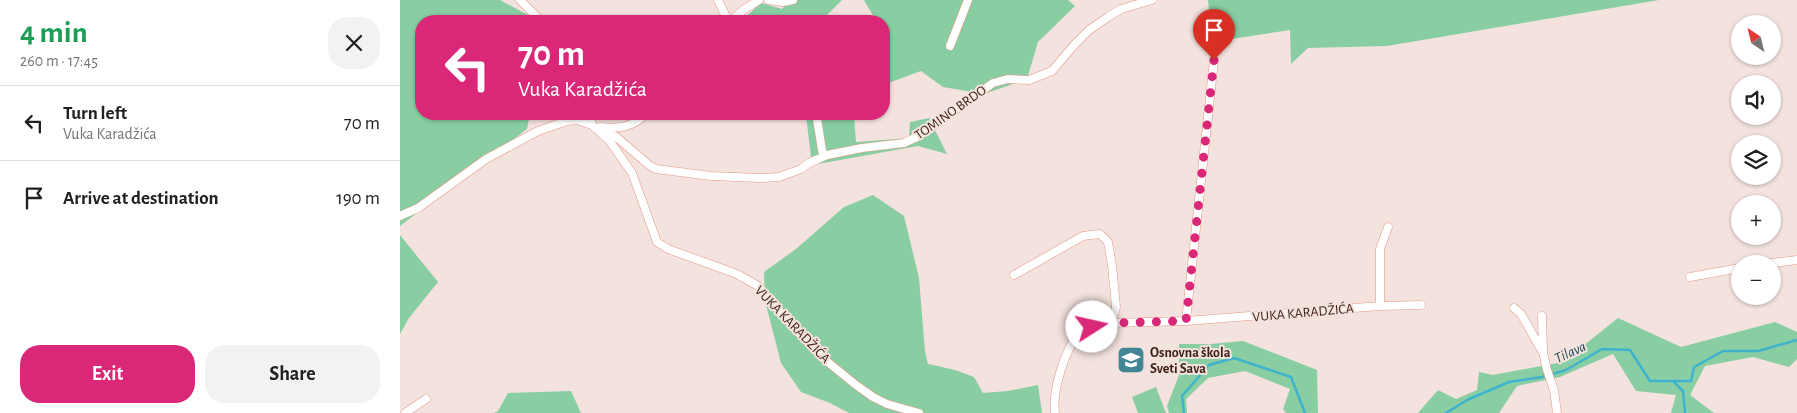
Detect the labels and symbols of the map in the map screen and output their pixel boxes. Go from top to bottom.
pin [1193,9,1235,60]
north arrow [1731,15,1781,65]
street label: TOMINO BRDO [912,83,989,143]
street label: VUKA KARADŽIĆA [752,281,835,366]
street label: VUKA KARADŽIĆA [1252,299,1354,324]
position arrow [1065,300,1117,352]
water label: Tilava [1552,339,1588,366]
school or university icon: Osnovna škola Sveti Sava [1116,345,1146,375]
place label: Osnovna škola Sveti Sava [1150,346,1231,376]

